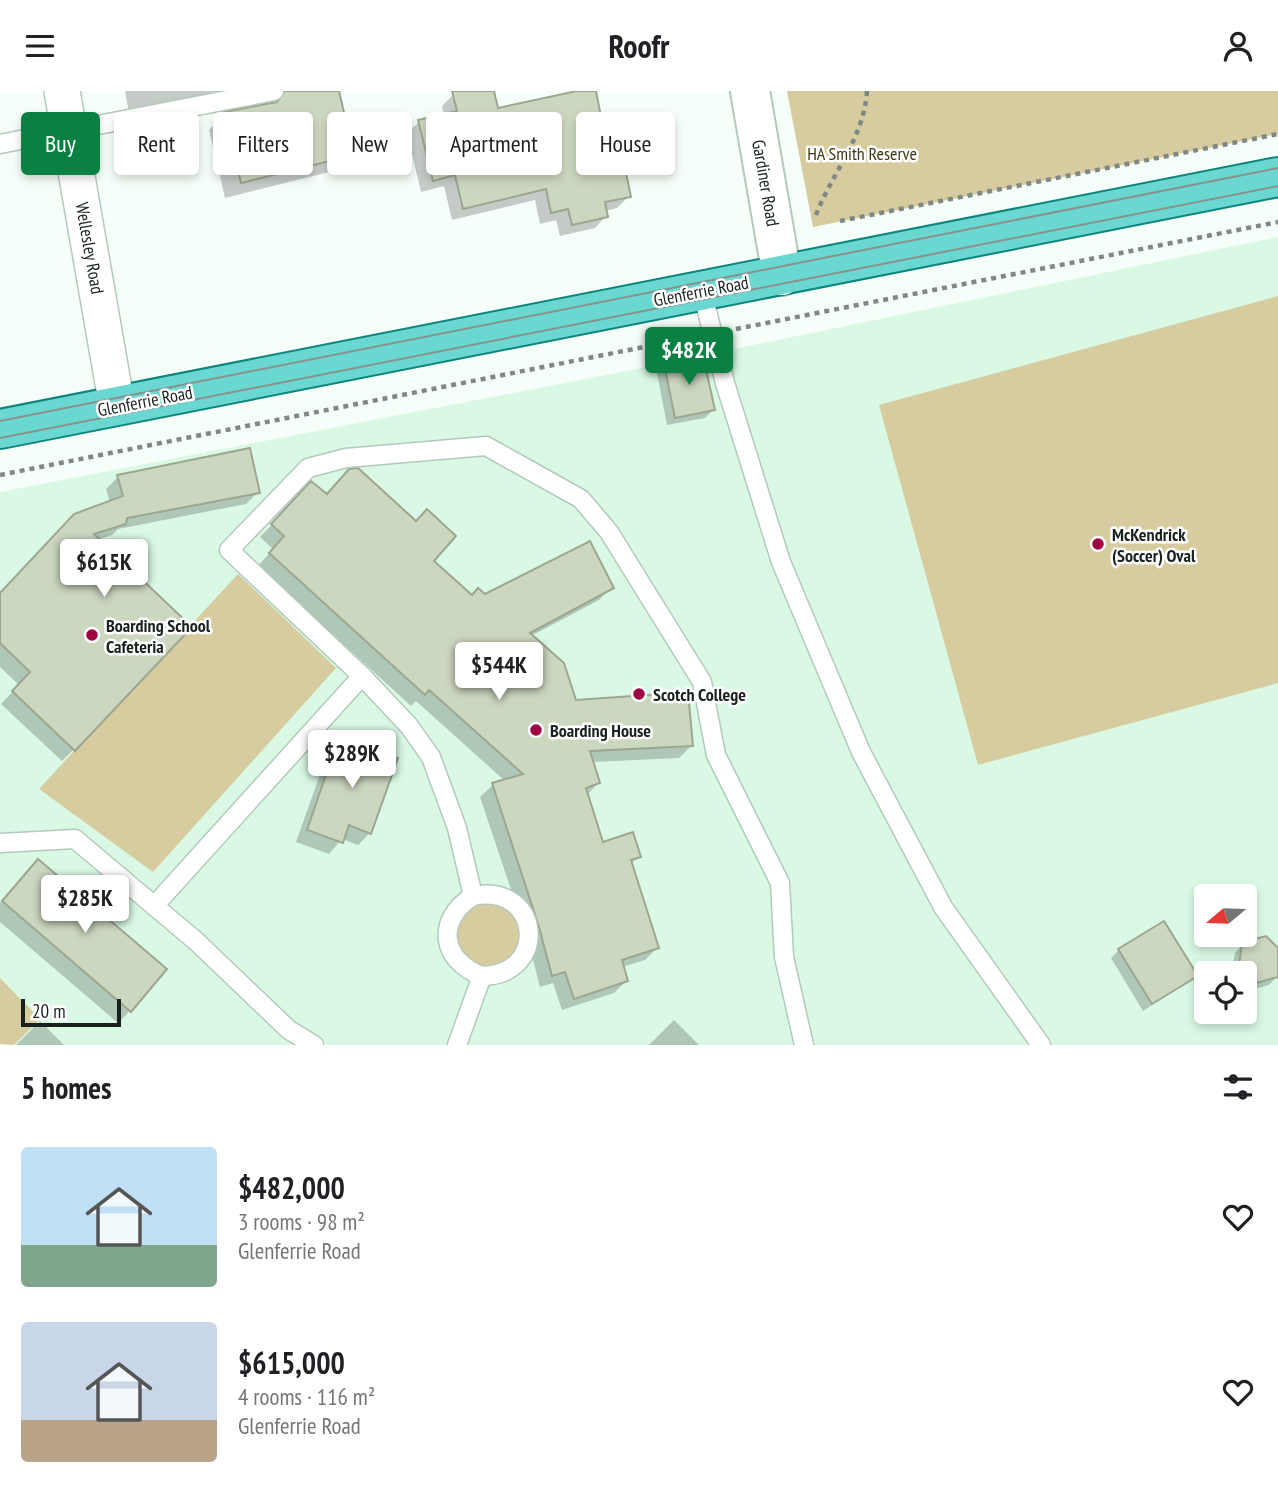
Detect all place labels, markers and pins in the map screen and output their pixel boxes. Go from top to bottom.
pin: $482K [640,327,738,387]
place label: McKendrick (Soccer) Oval [1112,523,1196,567]
marker: McKendrick (Soccer) Oval [1090,536,1106,552]
pin: $615K [55,539,153,599]
place label: Boarding School Cafeteria [106,614,211,658]
marker: Boarding School Cafeteria [84,627,100,643]
pin: $544K [450,643,548,702]
place label: Scotch College [653,683,746,706]
marker: Scotch College [631,686,647,702]
place label: Boarding House [550,719,651,742]
marker: Boarding House [528,722,544,738]
pin: $289K [303,731,401,790]
pin: $285K [36,875,134,935]

